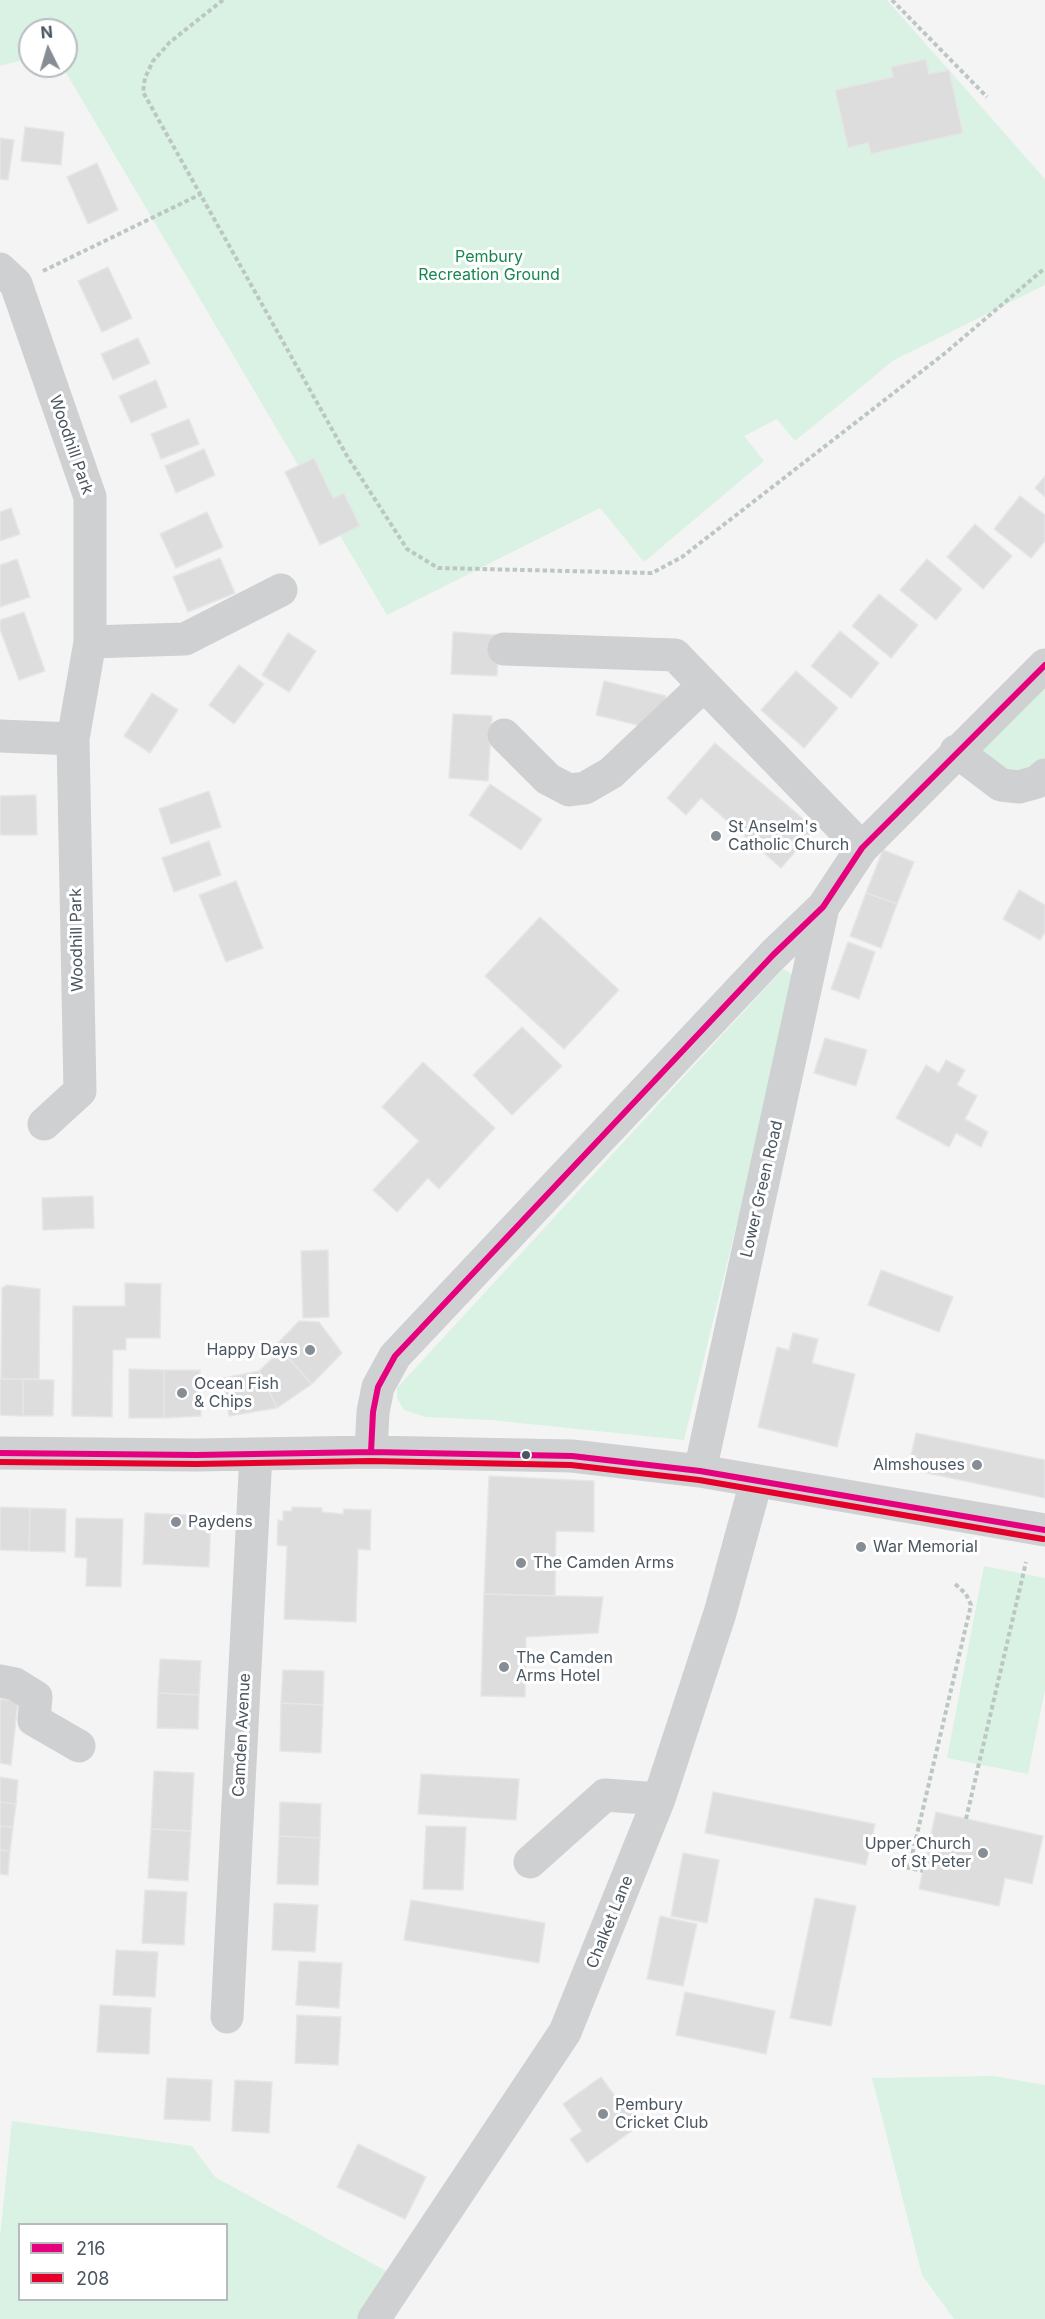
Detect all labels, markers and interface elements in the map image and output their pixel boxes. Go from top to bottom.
north arrow [18,18,78,78]
text: N [40,22,54,43]
park label: Pembury Recreation Ground [418,247,560,285]
street label: Woodhill Park [45,393,97,497]
place label: St Anselm's Catholic Church [728,817,849,855]
marker: St Anselm's Catholic Church [709,829,723,843]
street label: Woodhill Park [66,888,88,992]
street label: Lower Green Road [737,1119,787,1259]
place label: Happy Days [207,1340,298,1360]
marker: Happy Days [303,1343,317,1357]
place label: Ocean Fish & Chips [194,1374,279,1412]
marker: Ocean Fish & Chips [175,1386,189,1400]
unlabelled marker [520,1449,532,1461]
place label: Almshouses [873,1455,965,1475]
marker: Almshouses [970,1458,984,1472]
place label: Paydens [188,1512,253,1532]
marker: Paydens [169,1515,183,1529]
place label: War Memorial [873,1537,978,1557]
marker: War Memorial [854,1540,868,1554]
place label: The Camden Arms [533,1553,674,1573]
marker: The Camden Arms [514,1556,528,1570]
place label: The Camden Arms Hotel [516,1648,613,1686]
marker: The Camden Arms Hotel [497,1660,511,1674]
street label: Camden Avenue [229,1673,255,1797]
place label: Upper Church of St Peter [865,1834,971,1872]
marker: Upper Church of St Peter [976,1846,990,1860]
street label: Chalket Lane [583,1873,637,1971]
place label: Pembury Cricket Club [615,2095,708,2133]
marker: Pembury Cricket Club [596,2107,610,2121]
legend [18,2223,228,2301]
text: 216 [76,2238,105,2259]
text: 208 [76,2268,109,2289]

